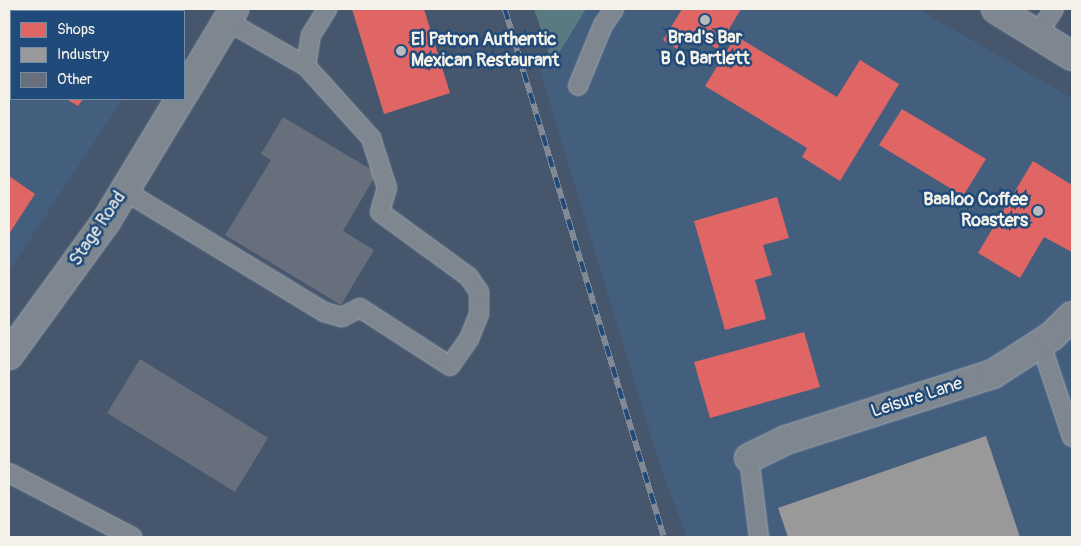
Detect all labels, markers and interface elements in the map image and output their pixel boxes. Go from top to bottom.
legend [10,10,185,100]
marker: Brad's Bar B Q Bartlett [699,14,711,26]
text: Shops [57,20,95,39]
place label: Brad's Bar B Q Bartlett [661,28,749,70]
place label: El Patron Authentic Mexican Restaurant [411,30,559,72]
text: Industry [57,45,109,64]
marker: El Patron Authentic Mexican Restaurant [395,45,407,57]
text: Other [57,70,92,89]
street label: Stage Road [65,188,131,270]
place label: Baaloo Coffee Roasters [923,190,1028,232]
marker: Baaloo Coffee Roasters [1032,205,1044,217]
street label: Leisure Lane [869,373,965,423]

